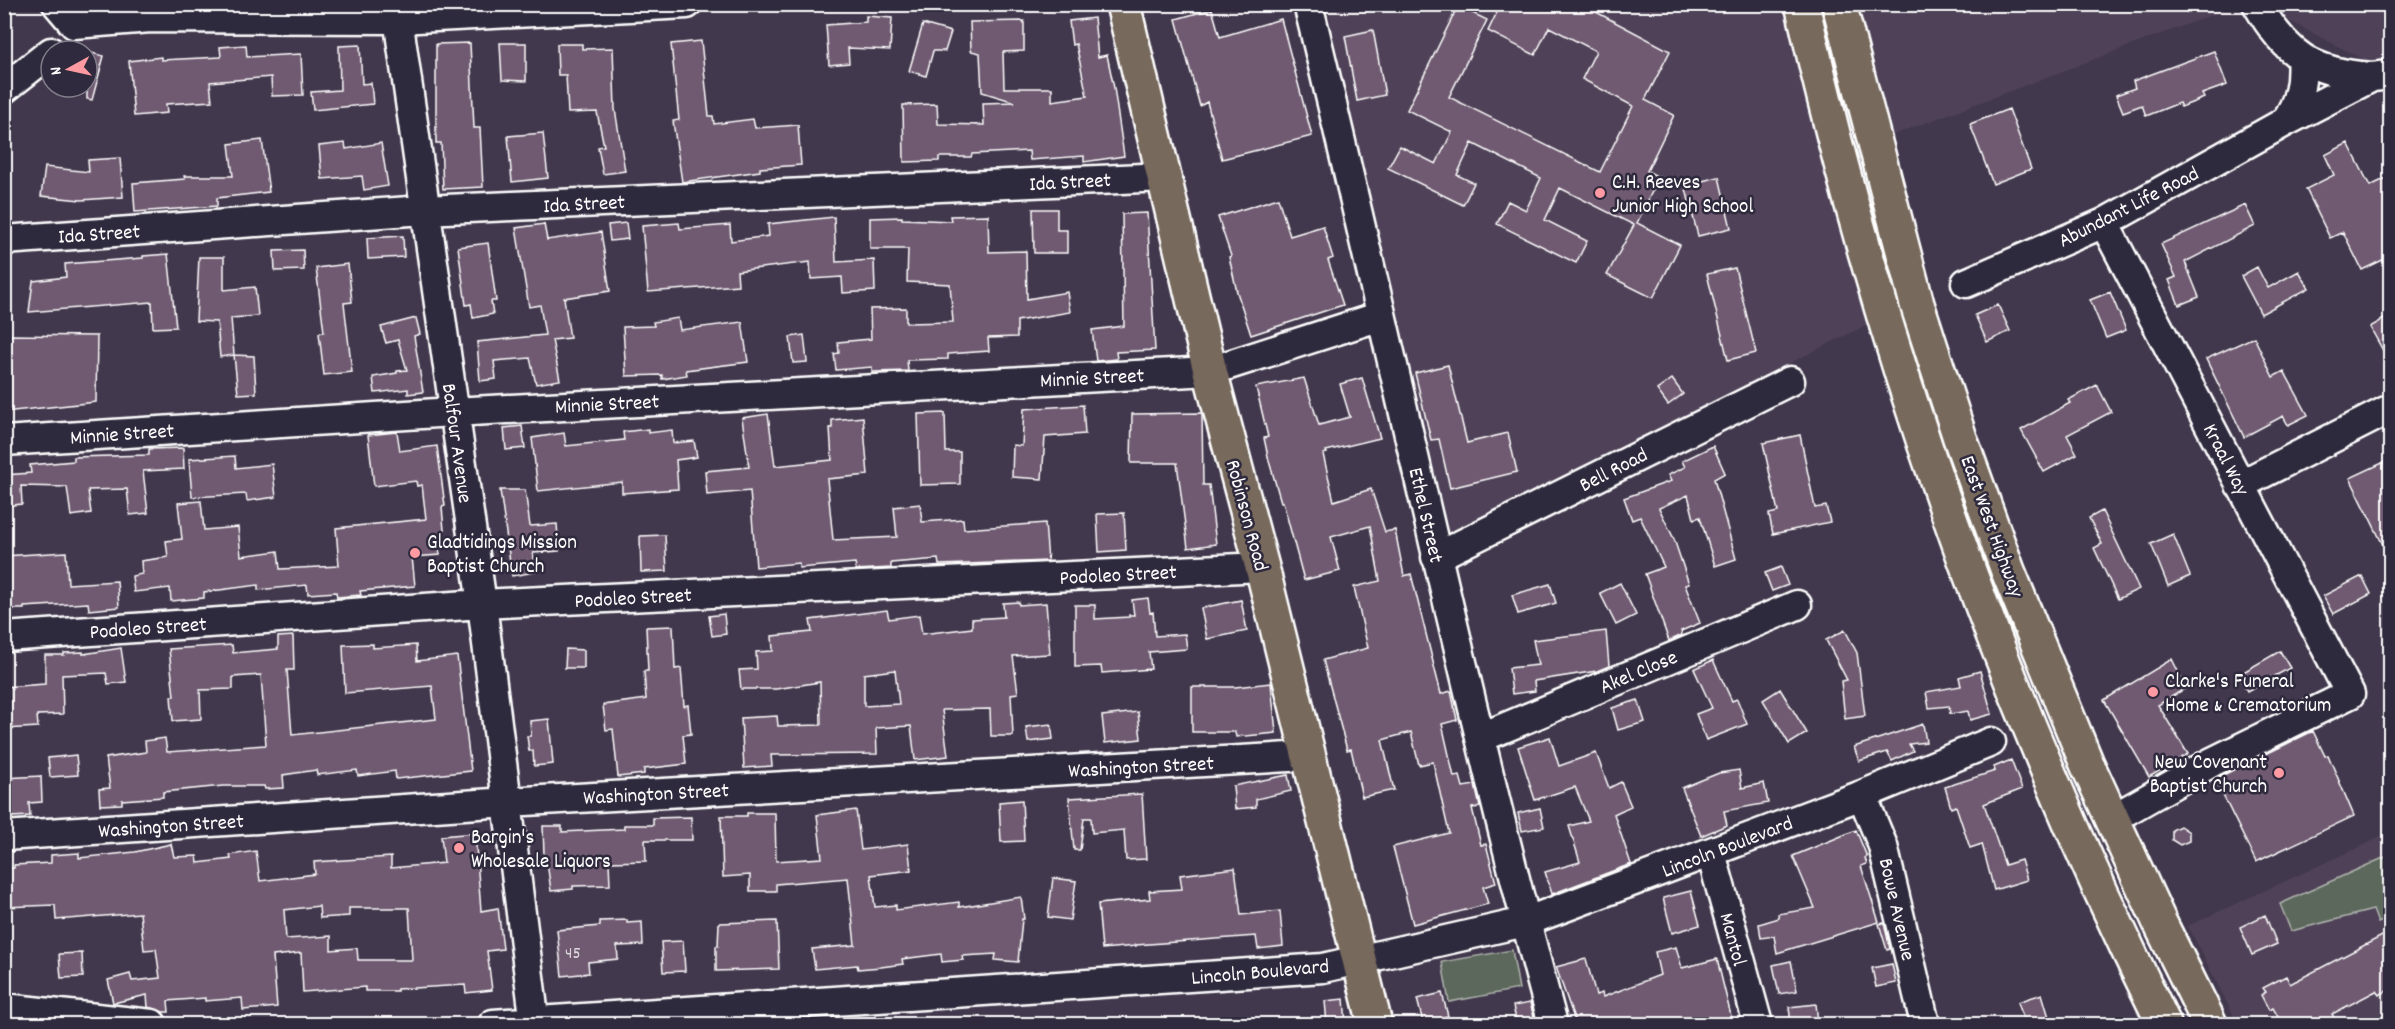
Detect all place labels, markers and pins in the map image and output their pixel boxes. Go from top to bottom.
place label: C.H. Reeves Junior High School [1612,169,1753,223]
marker: C.H. Reeves Junior High School [1593,186,1607,200]
place label: Gladtidings Mission Baptist Church [427,529,577,583]
marker: Gladtidings Mission Baptist Church [408,546,422,560]
place label: Clarke's Funeral Home & Crematorium [2165,668,2332,722]
marker: Clarke's Funeral Home & Crematorium [2146,685,2160,699]
place label: New Covenant Baptist Church [2150,749,2267,803]
marker: New Covenant Baptist Church [2272,766,2286,780]
place label: Bargin's Wholesale Liquors [471,824,611,878]
marker: Bargin's Wholesale Liquors [452,841,466,855]

